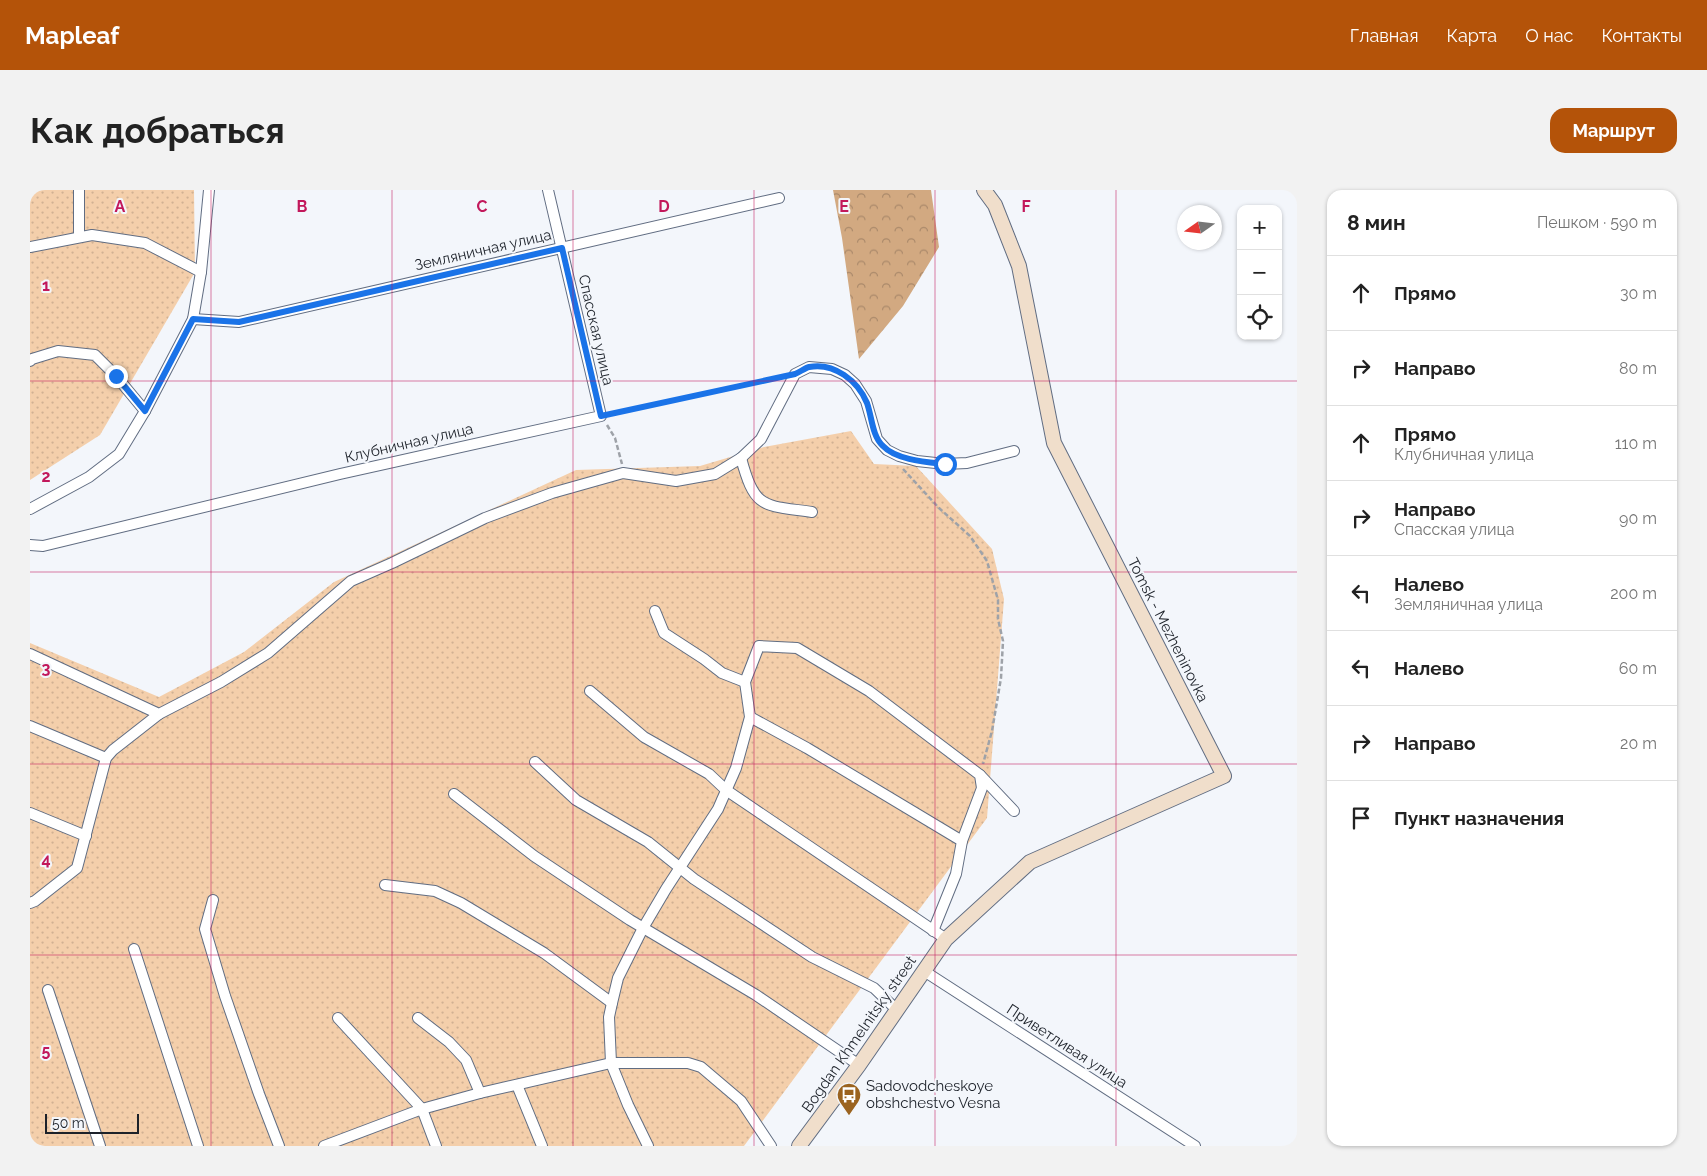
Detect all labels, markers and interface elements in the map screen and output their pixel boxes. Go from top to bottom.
text: Mapleaf [25,21,119,50]
text: Главная [1350,25,1418,46]
text: Карта [1446,25,1497,46]
text: О нас [1525,25,1573,46]
text: Контакты [1601,25,1682,46]
button: Маршрут [1550,108,1677,153]
text: Как добраться [30,110,285,151]
text: A [115,197,126,216]
text: B [297,197,308,216]
text: C [477,197,488,216]
text: D [658,197,670,216]
text: E [839,197,849,216]
text: F [1021,197,1031,216]
north arrow [1177,205,1222,250]
map controls [1237,205,1282,340]
button: + [1237,205,1282,250]
text: 8 мин [1347,210,1406,235]
text: Пешком · 590 m [1537,213,1657,232]
street label: Земляничная улица [413,226,553,274]
button: − [1237,250,1282,295]
street label: Спасская улица [575,273,617,387]
text: 1 [42,276,50,295]
icon: ahead [1347,279,1375,307]
text: Прямо [1394,282,1456,304]
text: 30 m [1620,284,1657,303]
button: locate [1237,295,1282,340]
icon: right [1347,354,1375,382]
text: Направо [1394,357,1475,379]
text: 80 m [1619,359,1657,378]
route end [105,365,128,388]
street label: Клубничная улица [343,419,475,467]
text: Прямо [1394,423,1456,445]
icon: ahead [1347,429,1375,457]
text: 110 m [1615,434,1657,453]
text: Клубничная улица [1394,445,1534,464]
route start [934,453,957,476]
text: 2 [41,467,51,486]
text: Направо [1394,498,1475,520]
icon: right [1347,504,1375,532]
text: 90 m [1619,509,1657,528]
text: Спасская улица [1394,520,1514,539]
street label: Tomsk - Mezheninovka [1124,555,1212,705]
text: Налево [1394,573,1464,595]
icon: left [1347,579,1375,607]
text: 200 m [1610,584,1657,603]
text: Земляничная улица [1394,595,1543,614]
icon: left [1347,654,1375,682]
text: Налево [1394,657,1464,679]
text: 3 [42,659,51,678]
text: 60 m [1619,659,1657,678]
icon: right [1347,729,1375,757]
text: Направо [1394,732,1475,754]
text: 20 m [1620,734,1657,753]
icon: arrive [1347,804,1375,832]
text: Пункт назначения [1394,807,1564,829]
text: 4 [41,850,51,869]
street label: Bogdan Khmelnitsky street [798,952,920,1116]
street label: Приветливая улица [1003,1000,1131,1092]
text: 5 [42,1041,51,1060]
place label: Sadovodcheskoye obshchestvo Vesna [866,1077,1000,1112]
bus stop icon: Sadovodcheskoye obshchestvo Vesna [836,1082,862,1116]
scale bar [45,1111,139,1134]
text: 50 m [52,1115,85,1131]

